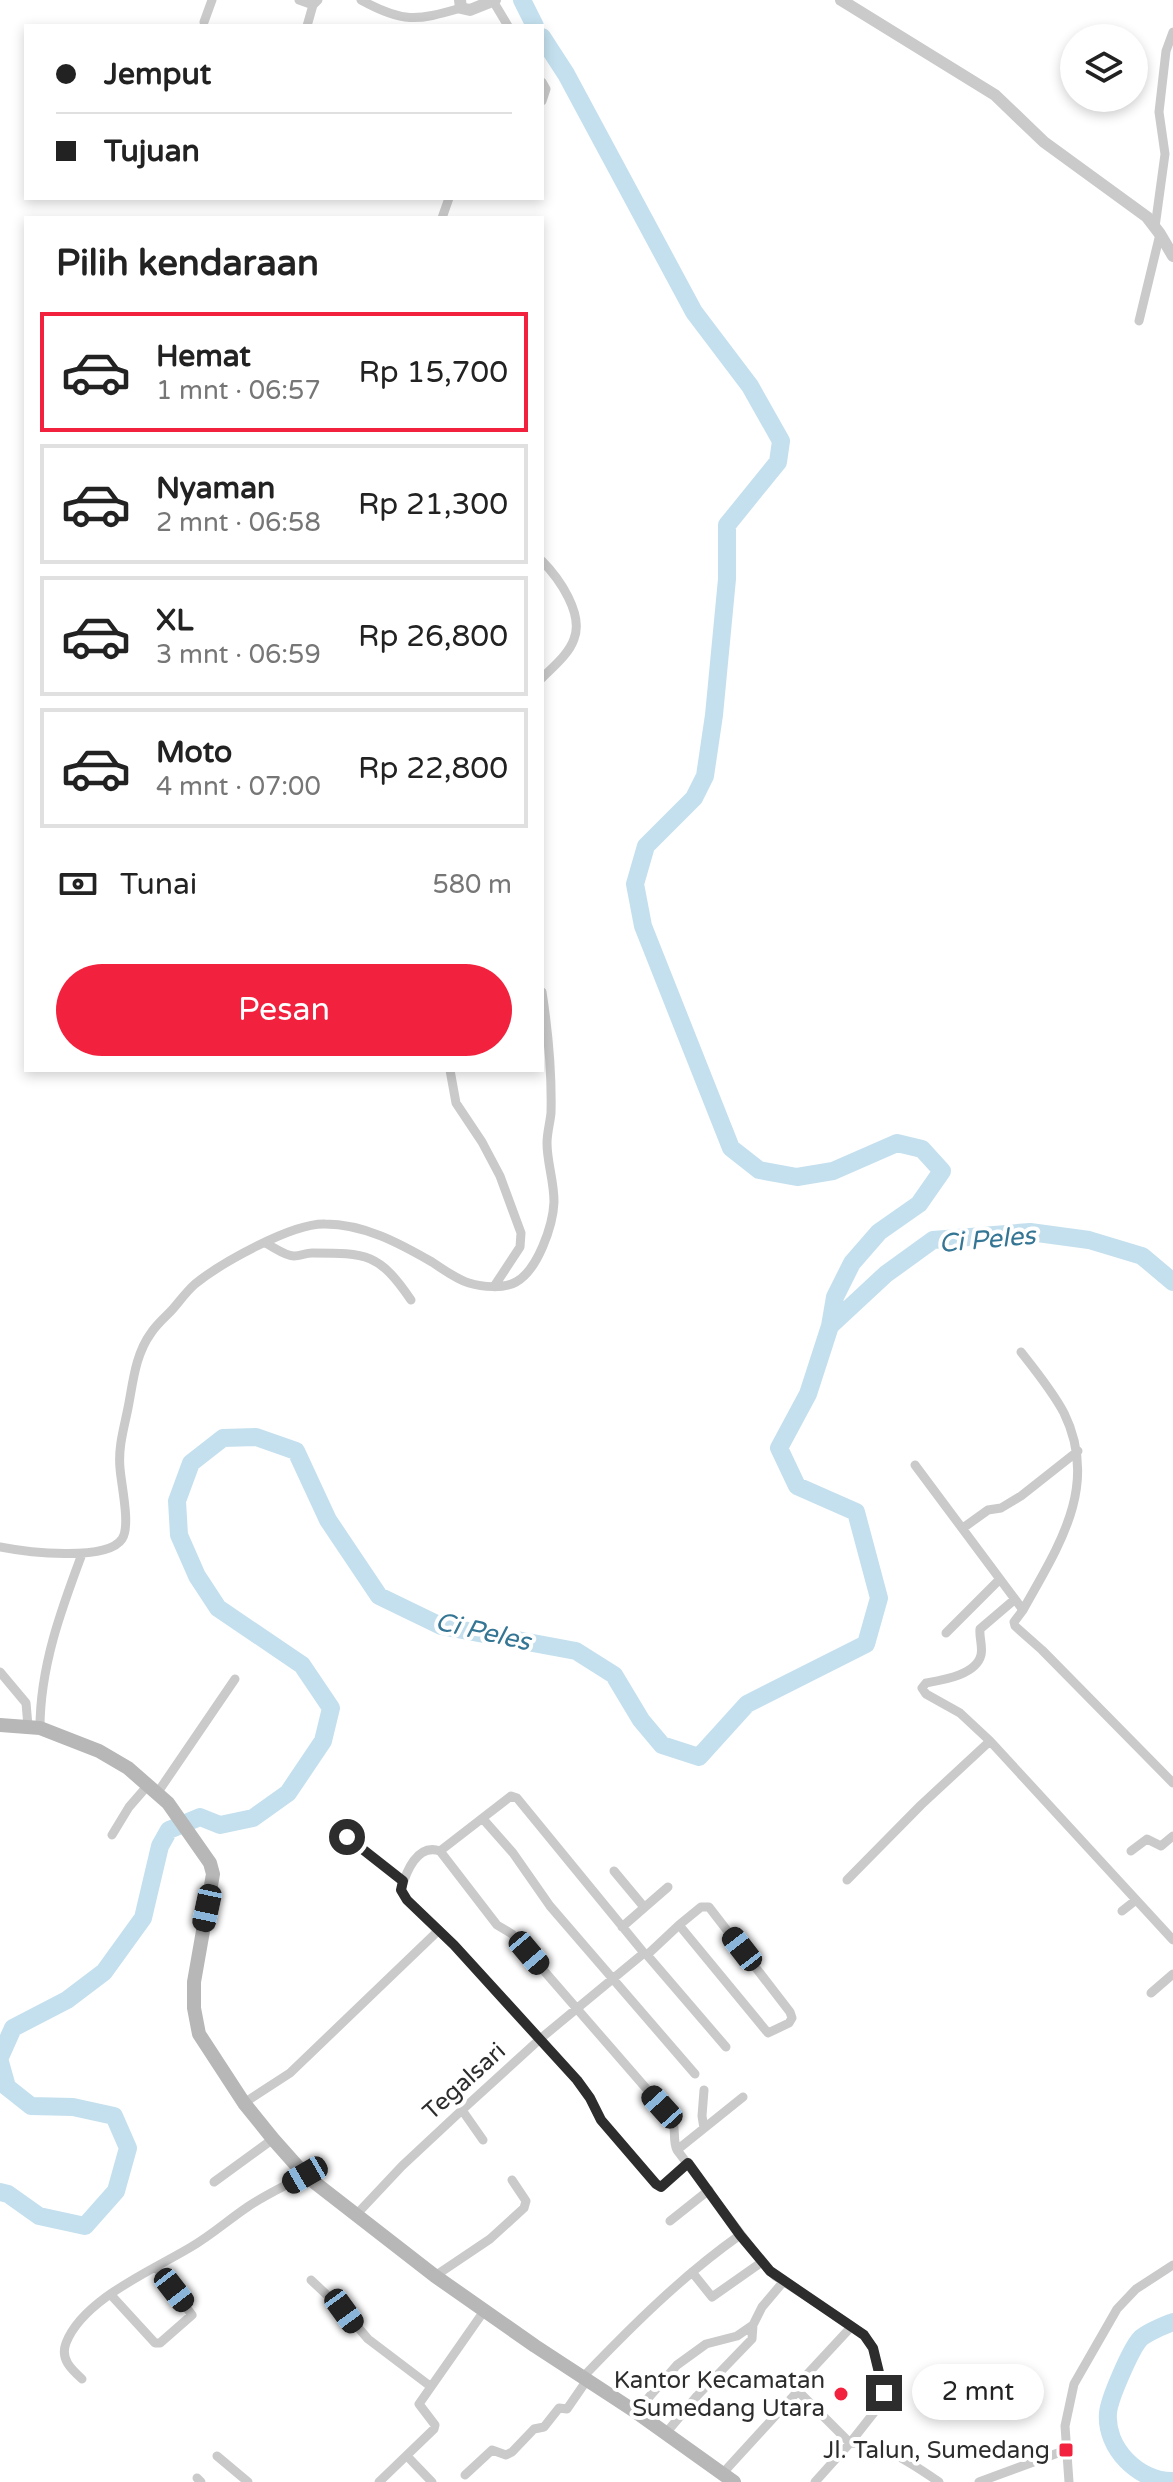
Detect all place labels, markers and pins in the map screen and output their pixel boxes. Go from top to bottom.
place label: Kantor Kecamatan Sumedang Utara [614,2366,825,2423]
marker: Kantor Kecamatan Sumedang Utara [832,2385,850,2403]
place label: Jl. Talun, Sumedang [823,2436,1050,2465]
marker: Jl. Talun, Sumedang [1057,2441,1075,2459]

